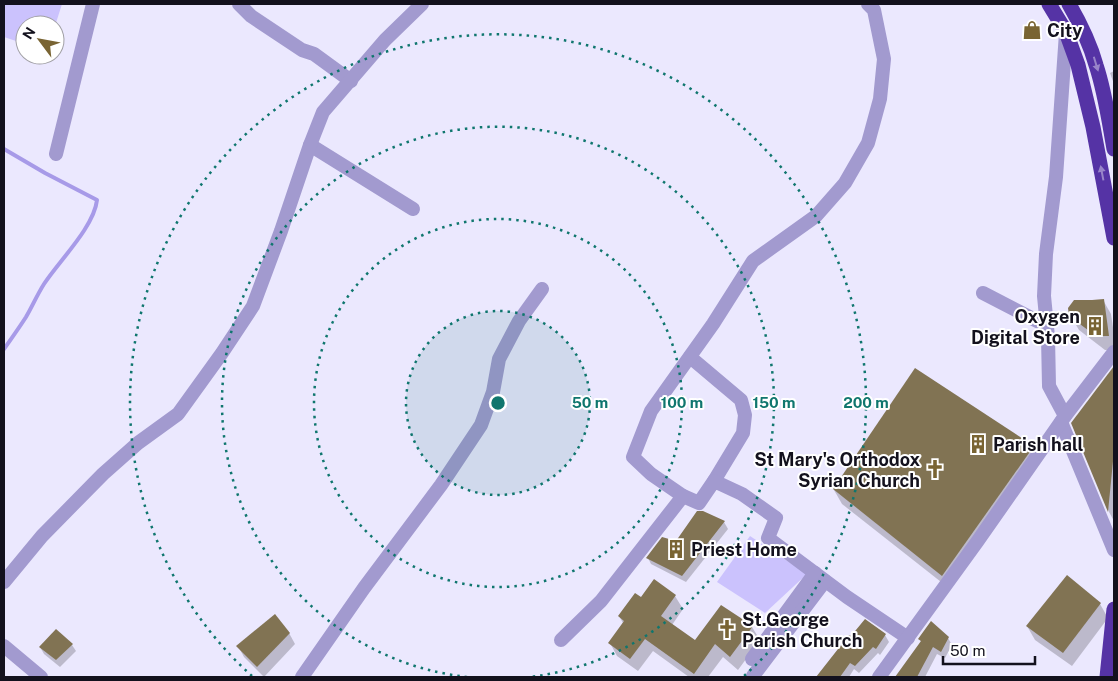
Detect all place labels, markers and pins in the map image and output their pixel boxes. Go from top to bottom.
shop icon: City [1021,19,1043,41]
place label: City [1047,20,1082,41]
place label: Oxygen Digital Store [971,306,1080,348]
building icon: Oxygen Digital Store [1084,315,1106,337]
centre of rings [489,394,507,412]
building icon: Parish hall [967,433,989,455]
place label: Parish hall [993,434,1084,455]
place label: St Mary's Orthodox Syrian Church [754,449,920,491]
church icon: St Mary's Orthodox Syrian Church [924,458,946,480]
building icon: Priest Home [665,538,687,560]
place label: Priest Home [691,539,797,560]
place label: St.George Parish Church [742,609,862,651]
church icon: St.George Parish Church [716,618,738,640]

